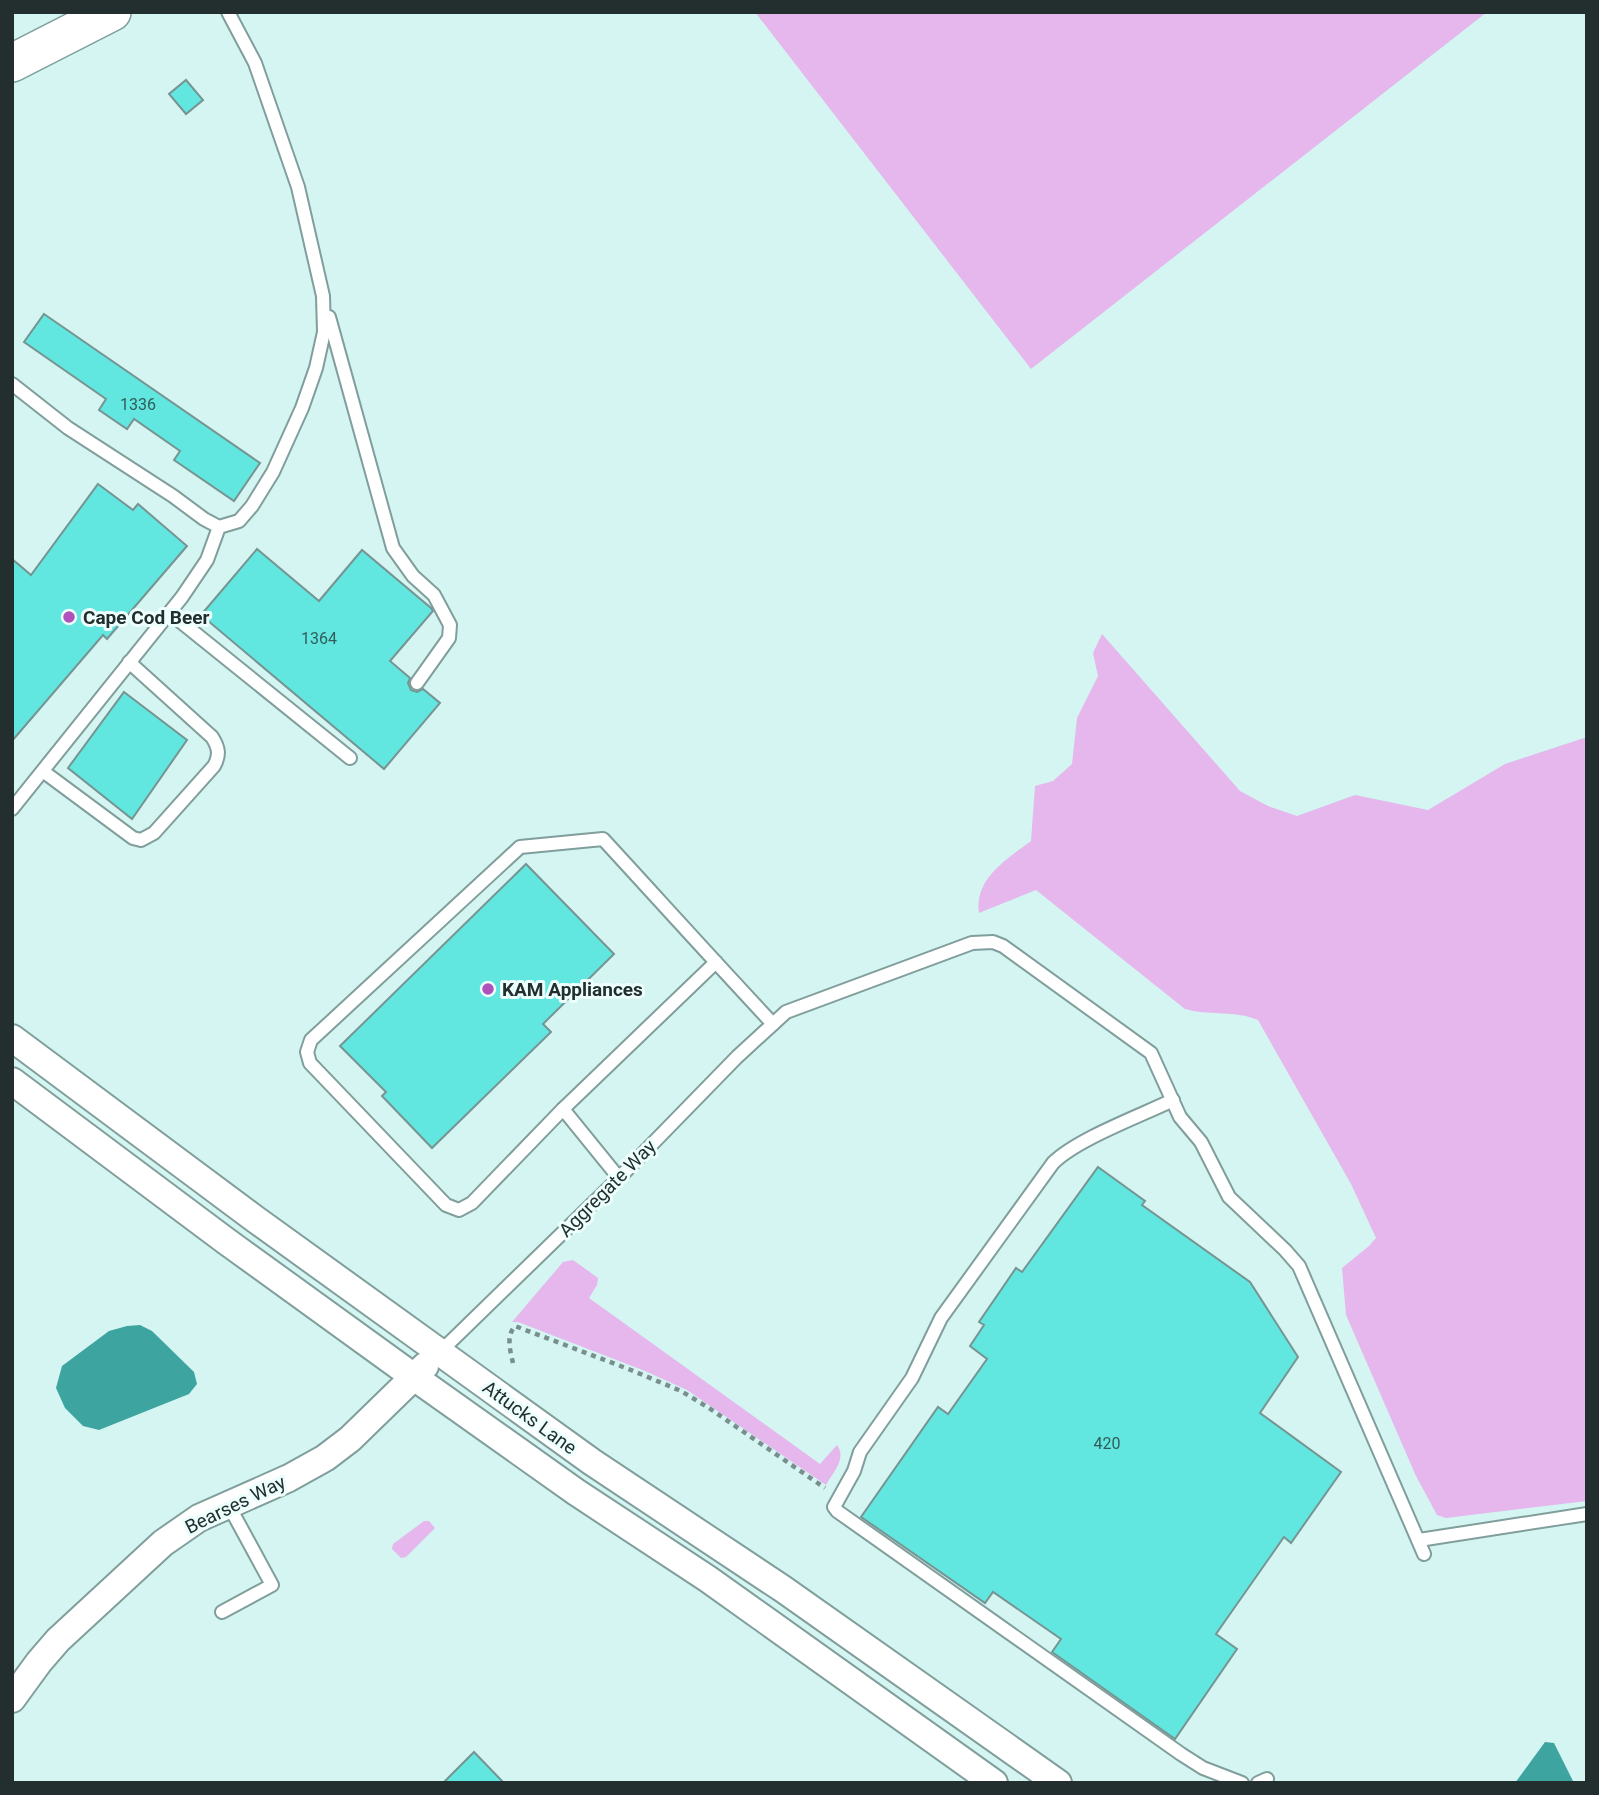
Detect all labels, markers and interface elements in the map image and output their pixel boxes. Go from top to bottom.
house number: 1336 [120,395,156,414]
place label: Cape Cod Beer [83,606,209,629]
marker: Cape Cod Beer [61,609,77,625]
house number: 1364 [301,629,337,648]
place label: KAM Appliances [502,978,643,1001]
marker: KAM Appliances [480,981,496,997]
street label: Aggregate Way [554,1135,661,1242]
street label: Attucks Lane [478,1376,581,1459]
house number: 420 [1094,1434,1120,1453]
street label: Bearses Way [181,1470,289,1539]

